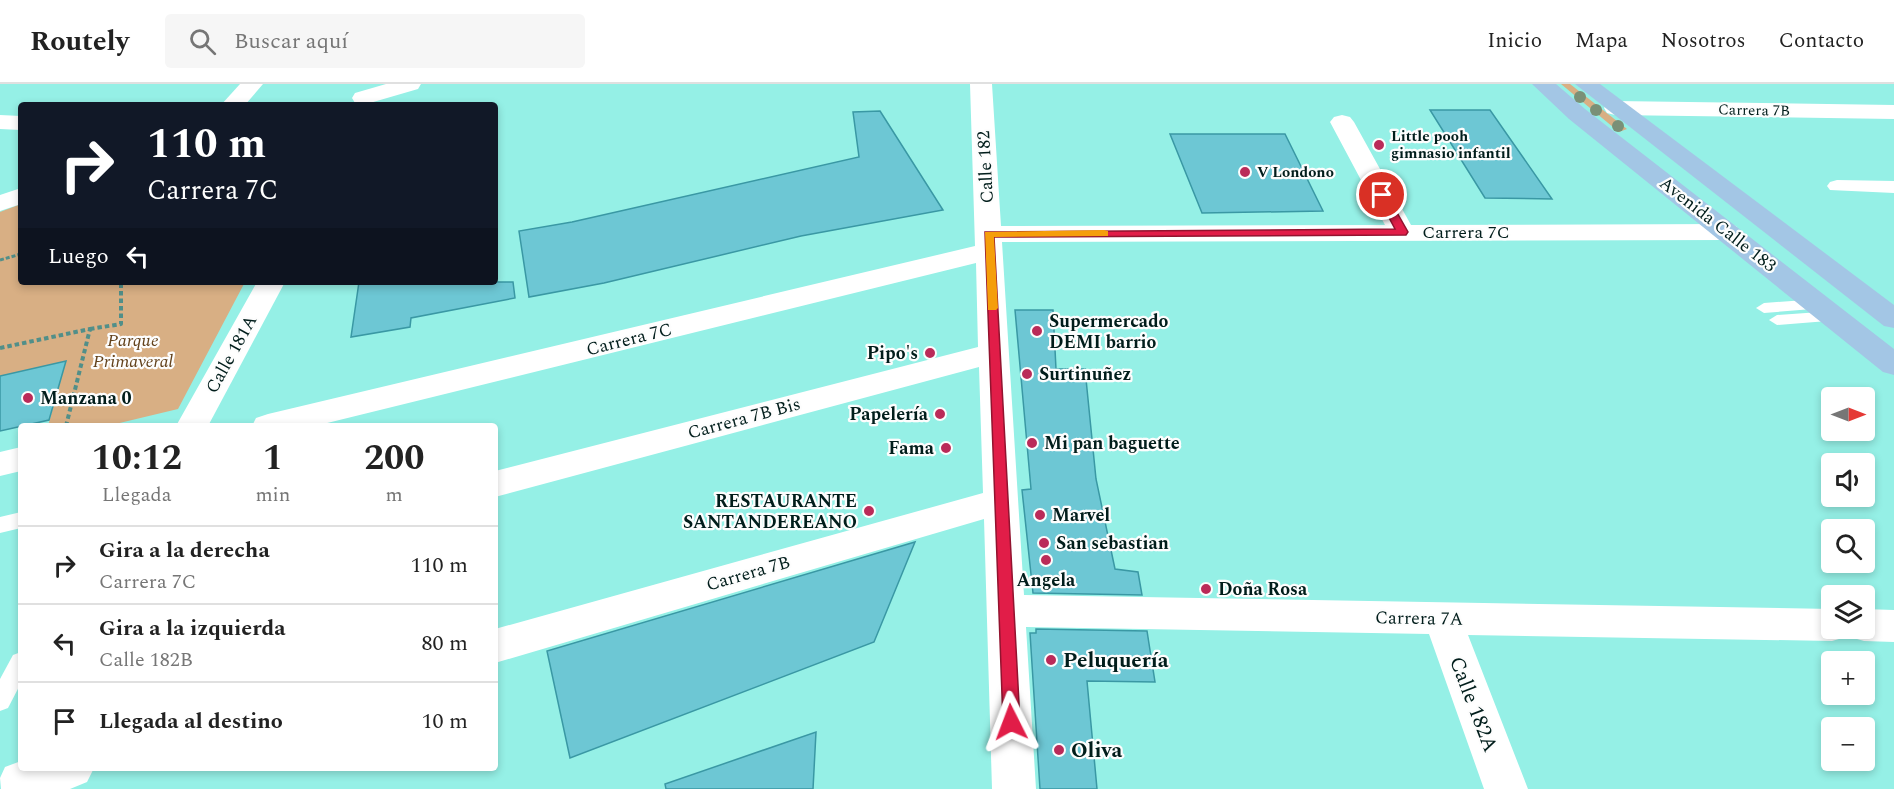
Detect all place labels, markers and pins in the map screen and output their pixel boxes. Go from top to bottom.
place label: Little pooh gimnasio infantil [1391,125,1511,165]
marker: Little pooh gimnasio infantil [1372,138,1386,152]
place label: V Londono [1257,161,1334,184]
marker: V Londono [1238,165,1252,179]
pin [1356,169,1407,220]
place label: Supermercado DEMI barrio [1049,308,1169,356]
marker: Supermercado DEMI barrio [1030,324,1044,338]
place label: Pipo's [867,340,918,367]
marker: Pipo's [923,346,937,360]
place label: Surtinuñez [1039,361,1131,388]
marker: Surtinuñez [1020,367,1034,381]
place label: Manzana 0 [40,385,132,412]
marker: Manzana 0 [21,391,35,405]
place label: Papelería [849,401,929,428]
marker: Papelería [933,407,947,421]
place label: Mi pan baguette [1044,430,1180,457]
place label: Fama [888,435,935,462]
marker: Mi pan baguette [1025,436,1039,450]
marker: Fama [939,441,953,455]
place label: RESTAURANTE SANTANDEREANO [683,488,857,536]
place label: Marvel [1052,502,1110,529]
marker: RESTAURANTE SANTANDEREANO [862,504,876,518]
marker: Marvel [1033,508,1047,522]
place label: San sebastian [1056,530,1169,557]
marker: San sebastian [1037,536,1051,550]
marker: Angela [1039,553,1053,567]
place label: Angela [1017,567,1076,594]
place label: Doña Rosa [1218,576,1308,603]
marker: Doña Rosa [1199,582,1213,596]
place label: Peluquería [1063,645,1169,677]
marker: Peluquería [1044,653,1058,667]
place label: Oliva [1071,735,1123,767]
marker: Oliva [1052,743,1066,757]

